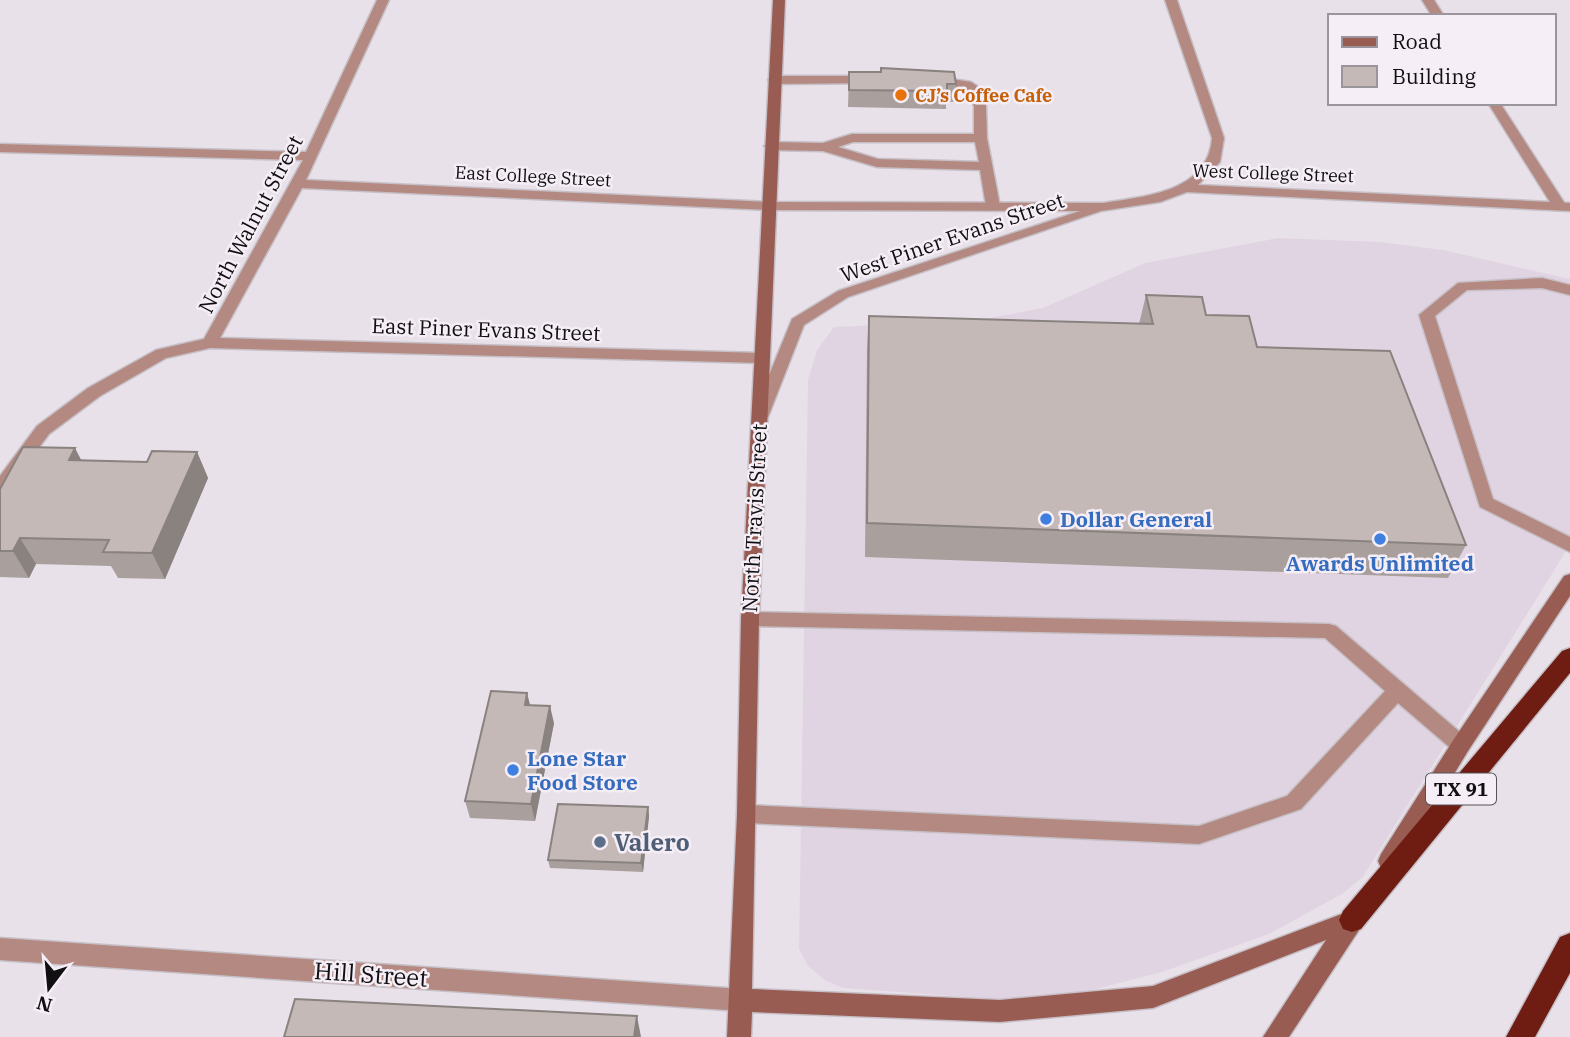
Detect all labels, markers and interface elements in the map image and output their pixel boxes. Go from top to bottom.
legend [1328,14,1556,105]
text: Road [1392,27,1442,55]
text: Building [1392,62,1477,90]
place label: CJ’s Coffee Cafe [915,84,1052,107]
marker: CJ’s Coffee Cafe [893,87,909,103]
street label: North Walnut Street [191,130,309,318]
street label: West College Street [1192,159,1354,187]
street label: East College Street [454,160,612,192]
street label: West Piner Evans Street [836,186,1068,288]
street label: East Piner Evans Street [371,311,601,347]
street label: North Travis Street [735,423,773,613]
place label: Dollar General [1060,505,1212,533]
marker: Dollar General [1038,511,1054,527]
marker: Awards Unlimited [1372,531,1388,547]
place label: Awards Unlimited [1286,549,1474,577]
place label: Lone Star Food Store [527,744,638,796]
marker: Lone Star Food Store [505,762,521,778]
road number: TX 91 [1426,774,1496,804]
place label: Valero [614,826,690,858]
marker: Valero [592,834,608,850]
north arrow [14,953,84,1023]
street label: Hill Street [313,954,429,994]
text: N [34,991,55,1018]

